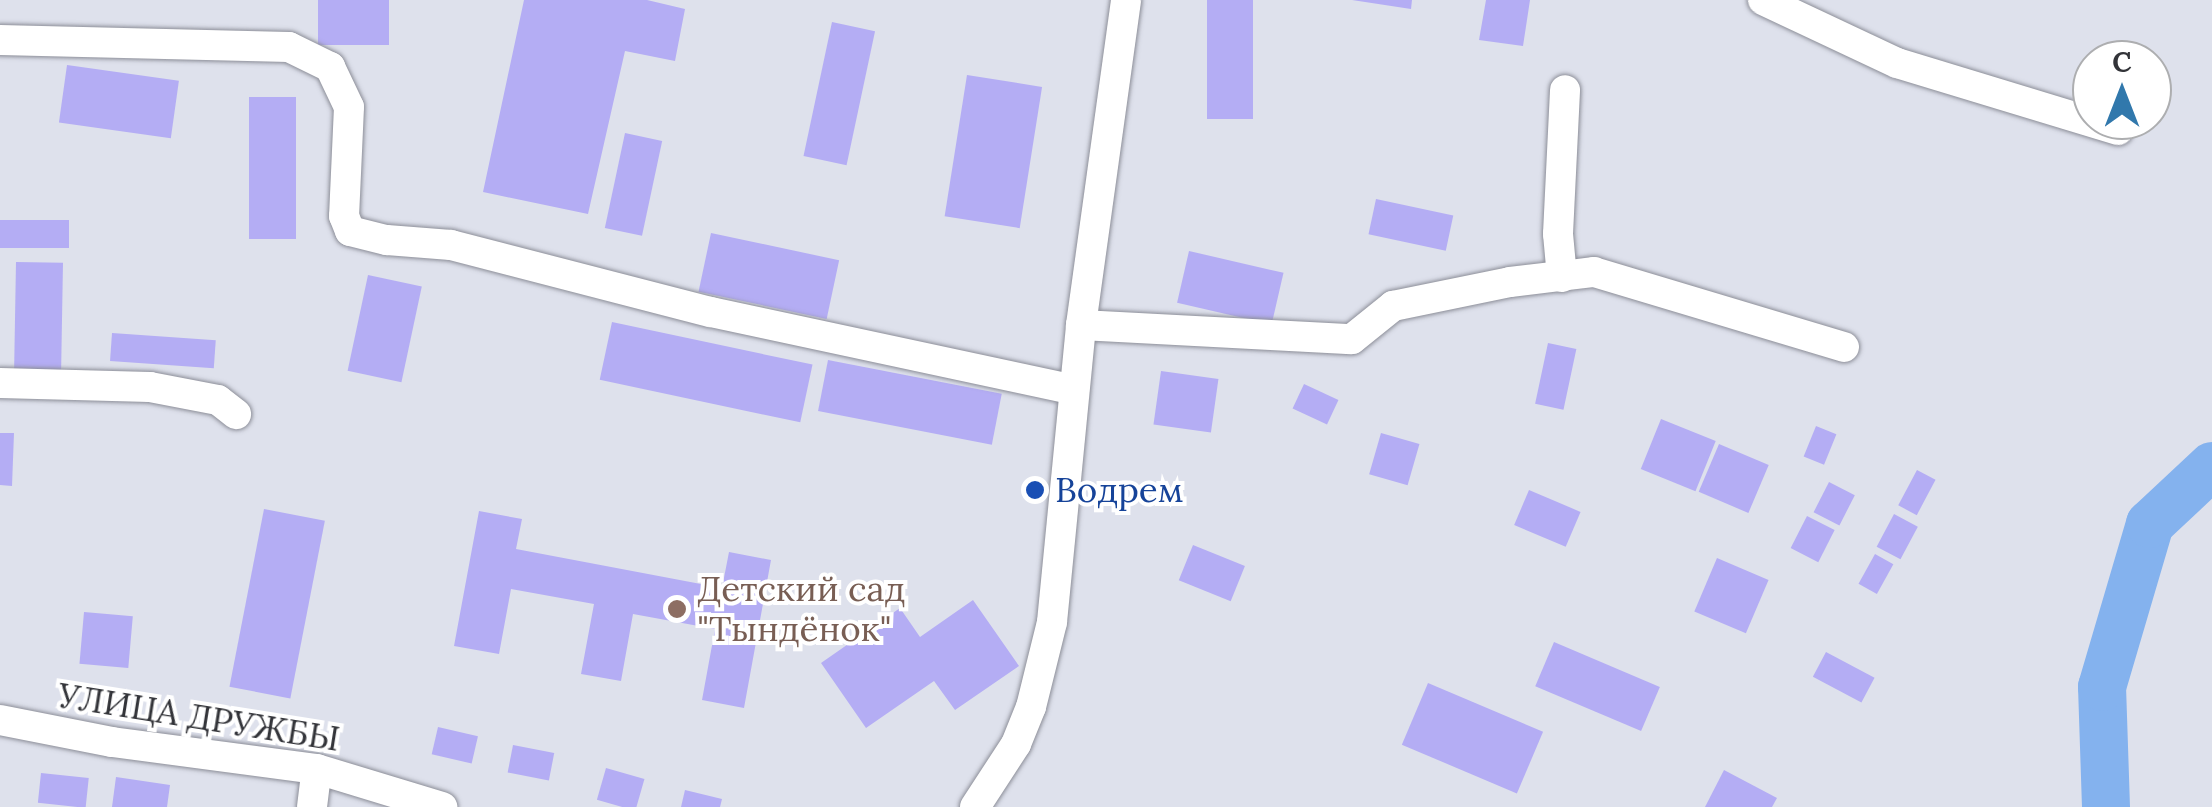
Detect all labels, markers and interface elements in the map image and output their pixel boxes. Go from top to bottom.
north arrow [2072,40,2172,140]
text: С [2112,44,2132,80]
place label: Водрем [1055,469,1184,511]
marker: Водрем [1024,479,1046,501]
place label: Детский сад "Тындёнок" [697,568,905,650]
marker: Детский сад "Тындёнок" [666,598,688,620]
street label: УЛИЦА ДРУЖБЫ [55,674,343,760]

